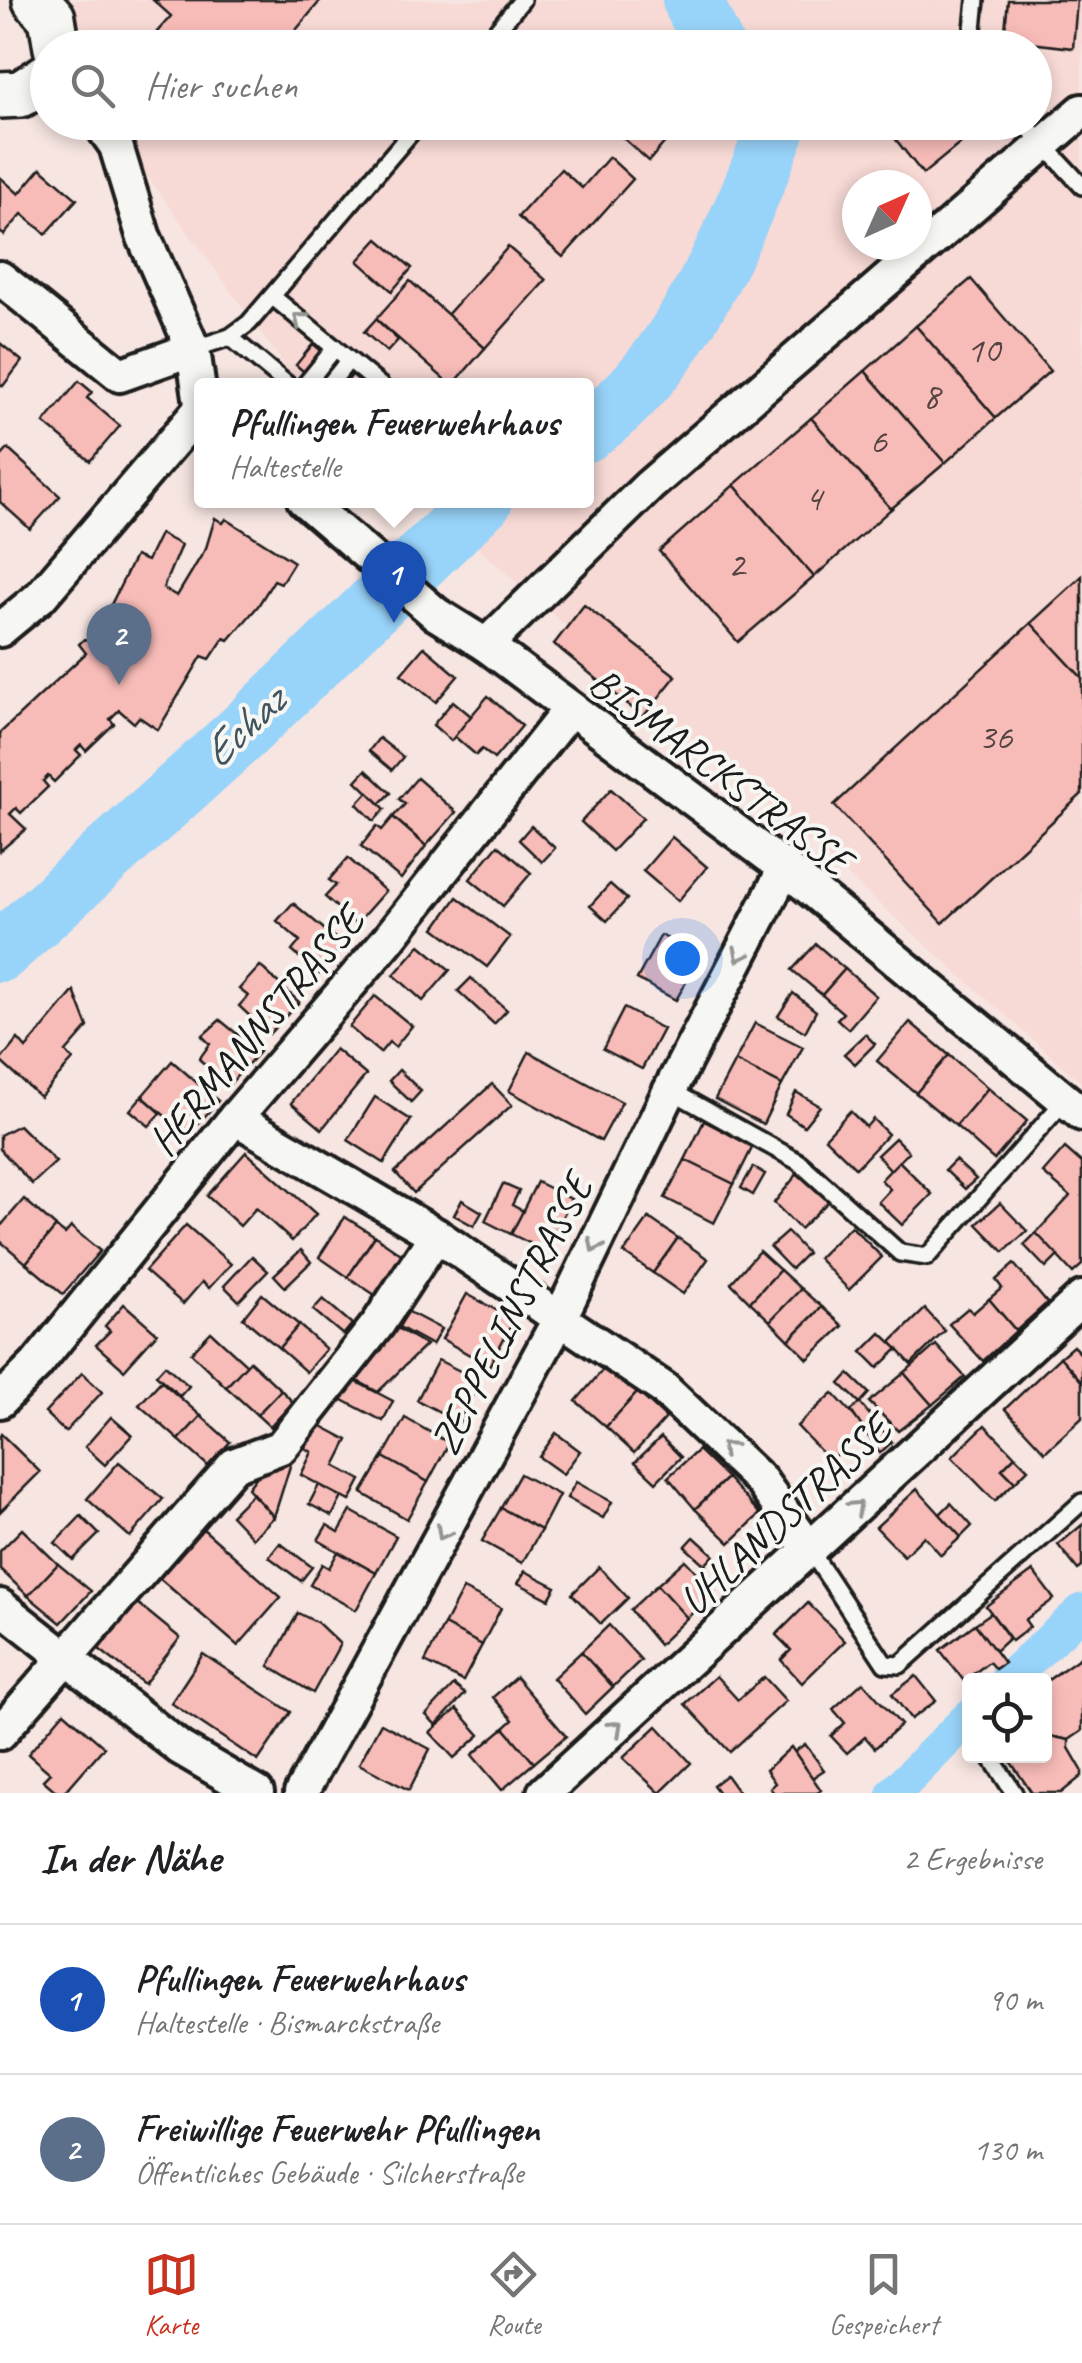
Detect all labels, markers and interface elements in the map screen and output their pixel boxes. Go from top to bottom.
search box [30,30,1052,140]
icon: search [65,58,120,113]
text: Hier suchen [145,62,297,109]
north arrow [842,170,932,260]
one-way arrow [294,313,312,331]
house number: 10 [966,326,1003,373]
house number: 8 [922,372,943,419]
popup [194,378,594,508]
text: Pfullingen Feuerwehrhaus [229,399,559,446]
house number: 6 [869,417,888,464]
text: Haltestelle [229,446,341,487]
house number: 4 [804,474,825,521]
pin: 1 [362,540,426,623]
house number: 2 [727,541,747,588]
pin: 2 [86,602,152,685]
street label: BISMARCKSTRASSE [579,655,865,890]
water label: Echaz [189,670,302,780]
house number: 36 [978,713,1014,760]
street label: HERMANNSTRASSE [137,892,379,1166]
your location [657,933,708,984]
one-way arrow [733,944,752,962]
street label: ZEPPELINSTRASSE [418,1161,607,1463]
one-way arrow [588,1236,608,1254]
street label: UHLANDSTRASSE [668,1400,906,1627]
one-way arrow [720,1442,738,1460]
one-way arrow [844,1501,862,1519]
one-way arrow [436,1522,455,1541]
map controls [962,1673,1052,1763]
button: locate [962,1673,1052,1763]
one-way arrow [604,1721,623,1739]
text: In der Nähe [40,1832,221,1885]
text: 2 Ergebnisse [903,1838,1042,1879]
text: Pfullingen Feuerwehrhaus [135,1955,465,2002]
text: 1 [65,1979,80,2020]
text: 90 m [988,1979,1042,2020]
text: Haltestelle · Bismarckstraße [135,2002,439,2043]
text: Freiwillige Feuerwehr Pfullingen [135,2105,539,2152]
text: 2 [65,2129,80,2170]
text: 130 m [973,2129,1042,2170]
text: Öffentliches Gebäude · Silcherstraße [135,2152,523,2193]
tab: Karte [144,2247,199,2342]
tab: Route [486,2247,541,2342]
tab: Gespeichert [829,2247,938,2342]

